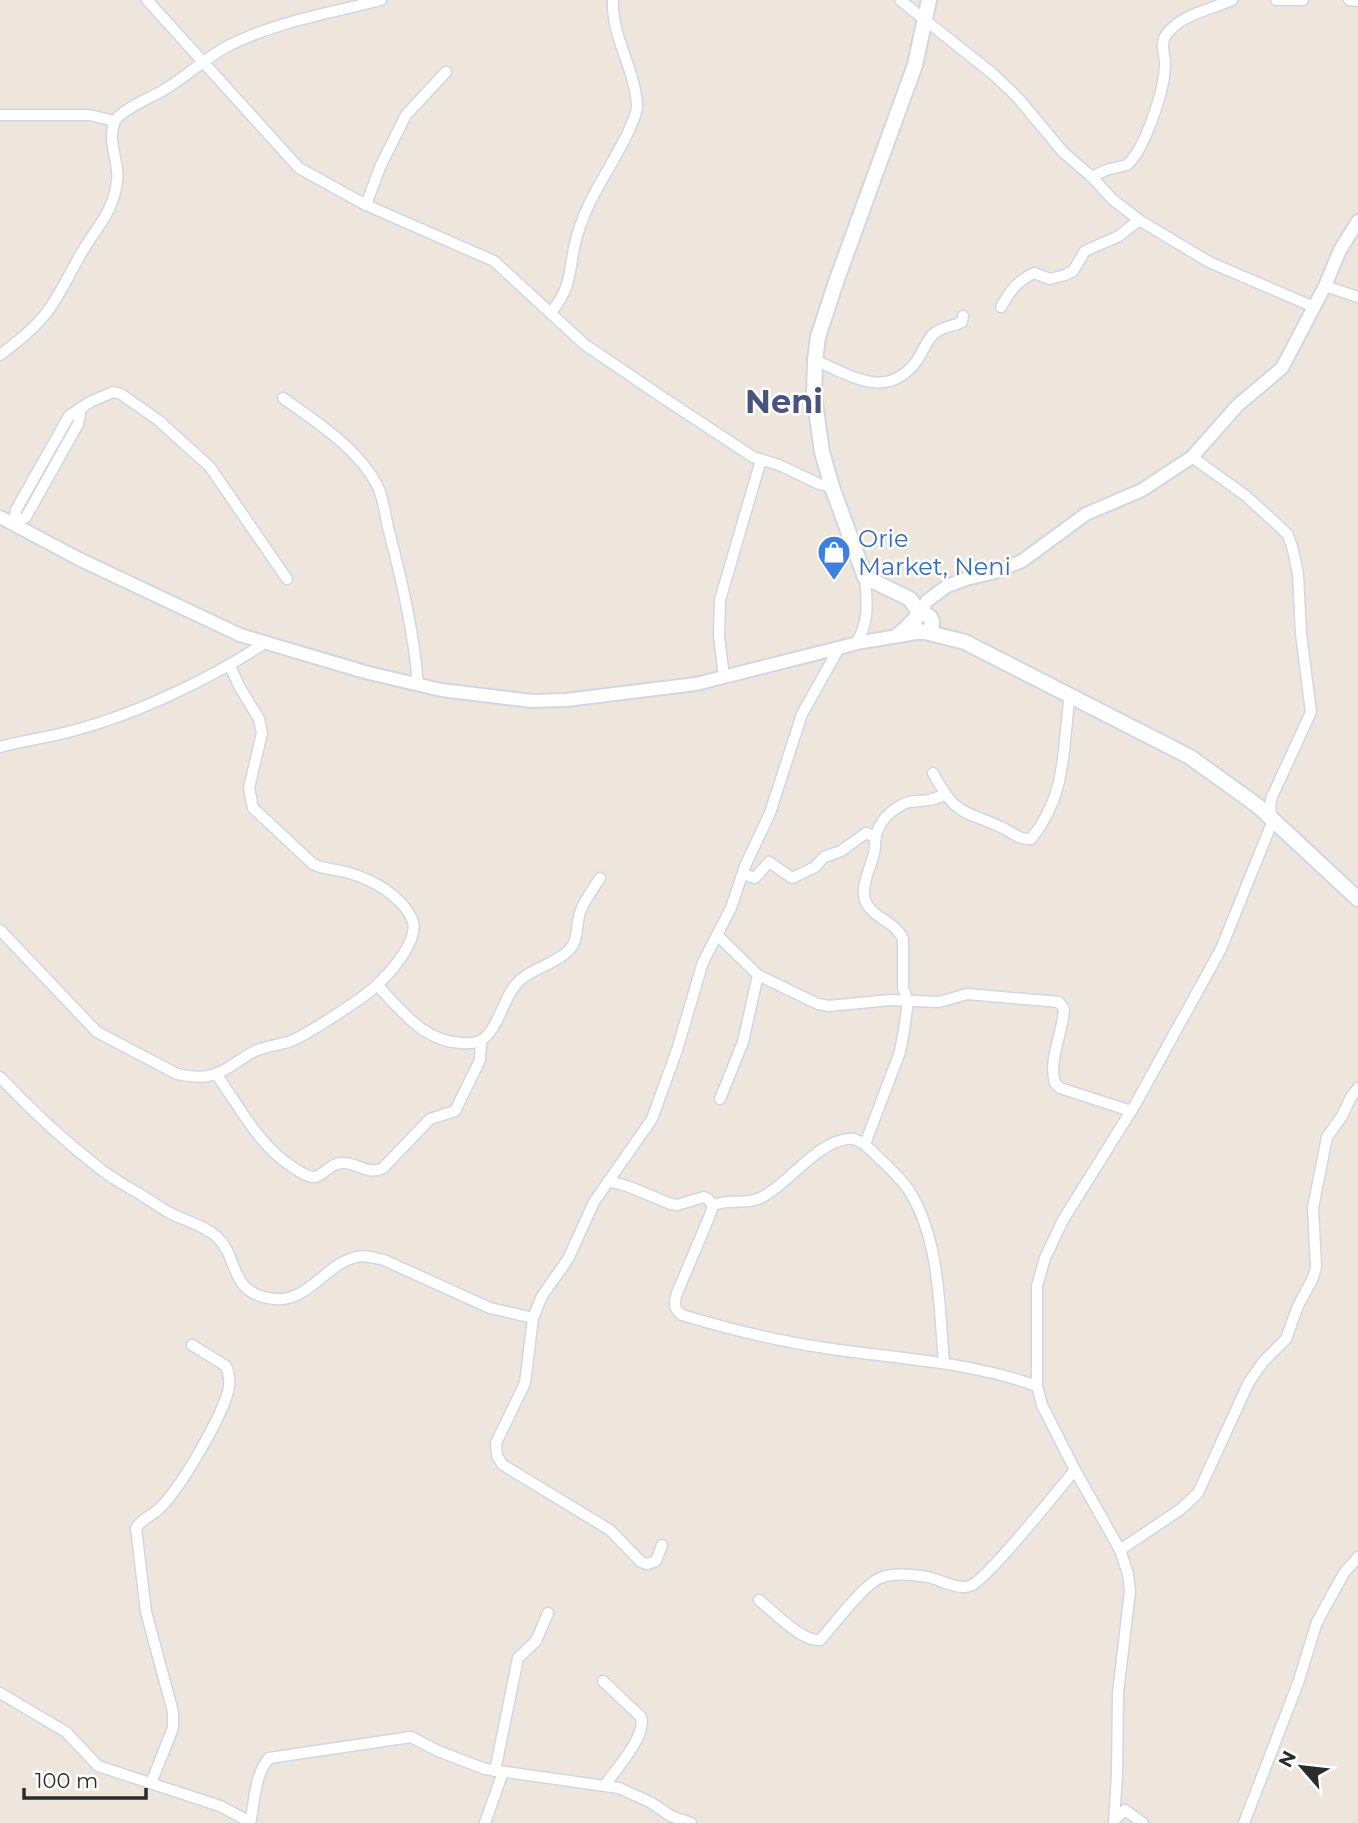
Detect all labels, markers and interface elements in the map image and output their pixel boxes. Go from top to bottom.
district label: Neni [745,382,823,421]
place label: Orie Market, Neni [858,524,1011,581]
shop icon: Orie Market, Neni [815,533,853,582]
north arrow [1267,1732,1337,1802]
text: N [1274,1747,1301,1771]
scale bar [24,1756,147,1800]
text: 100 m [35,1768,98,1793]

